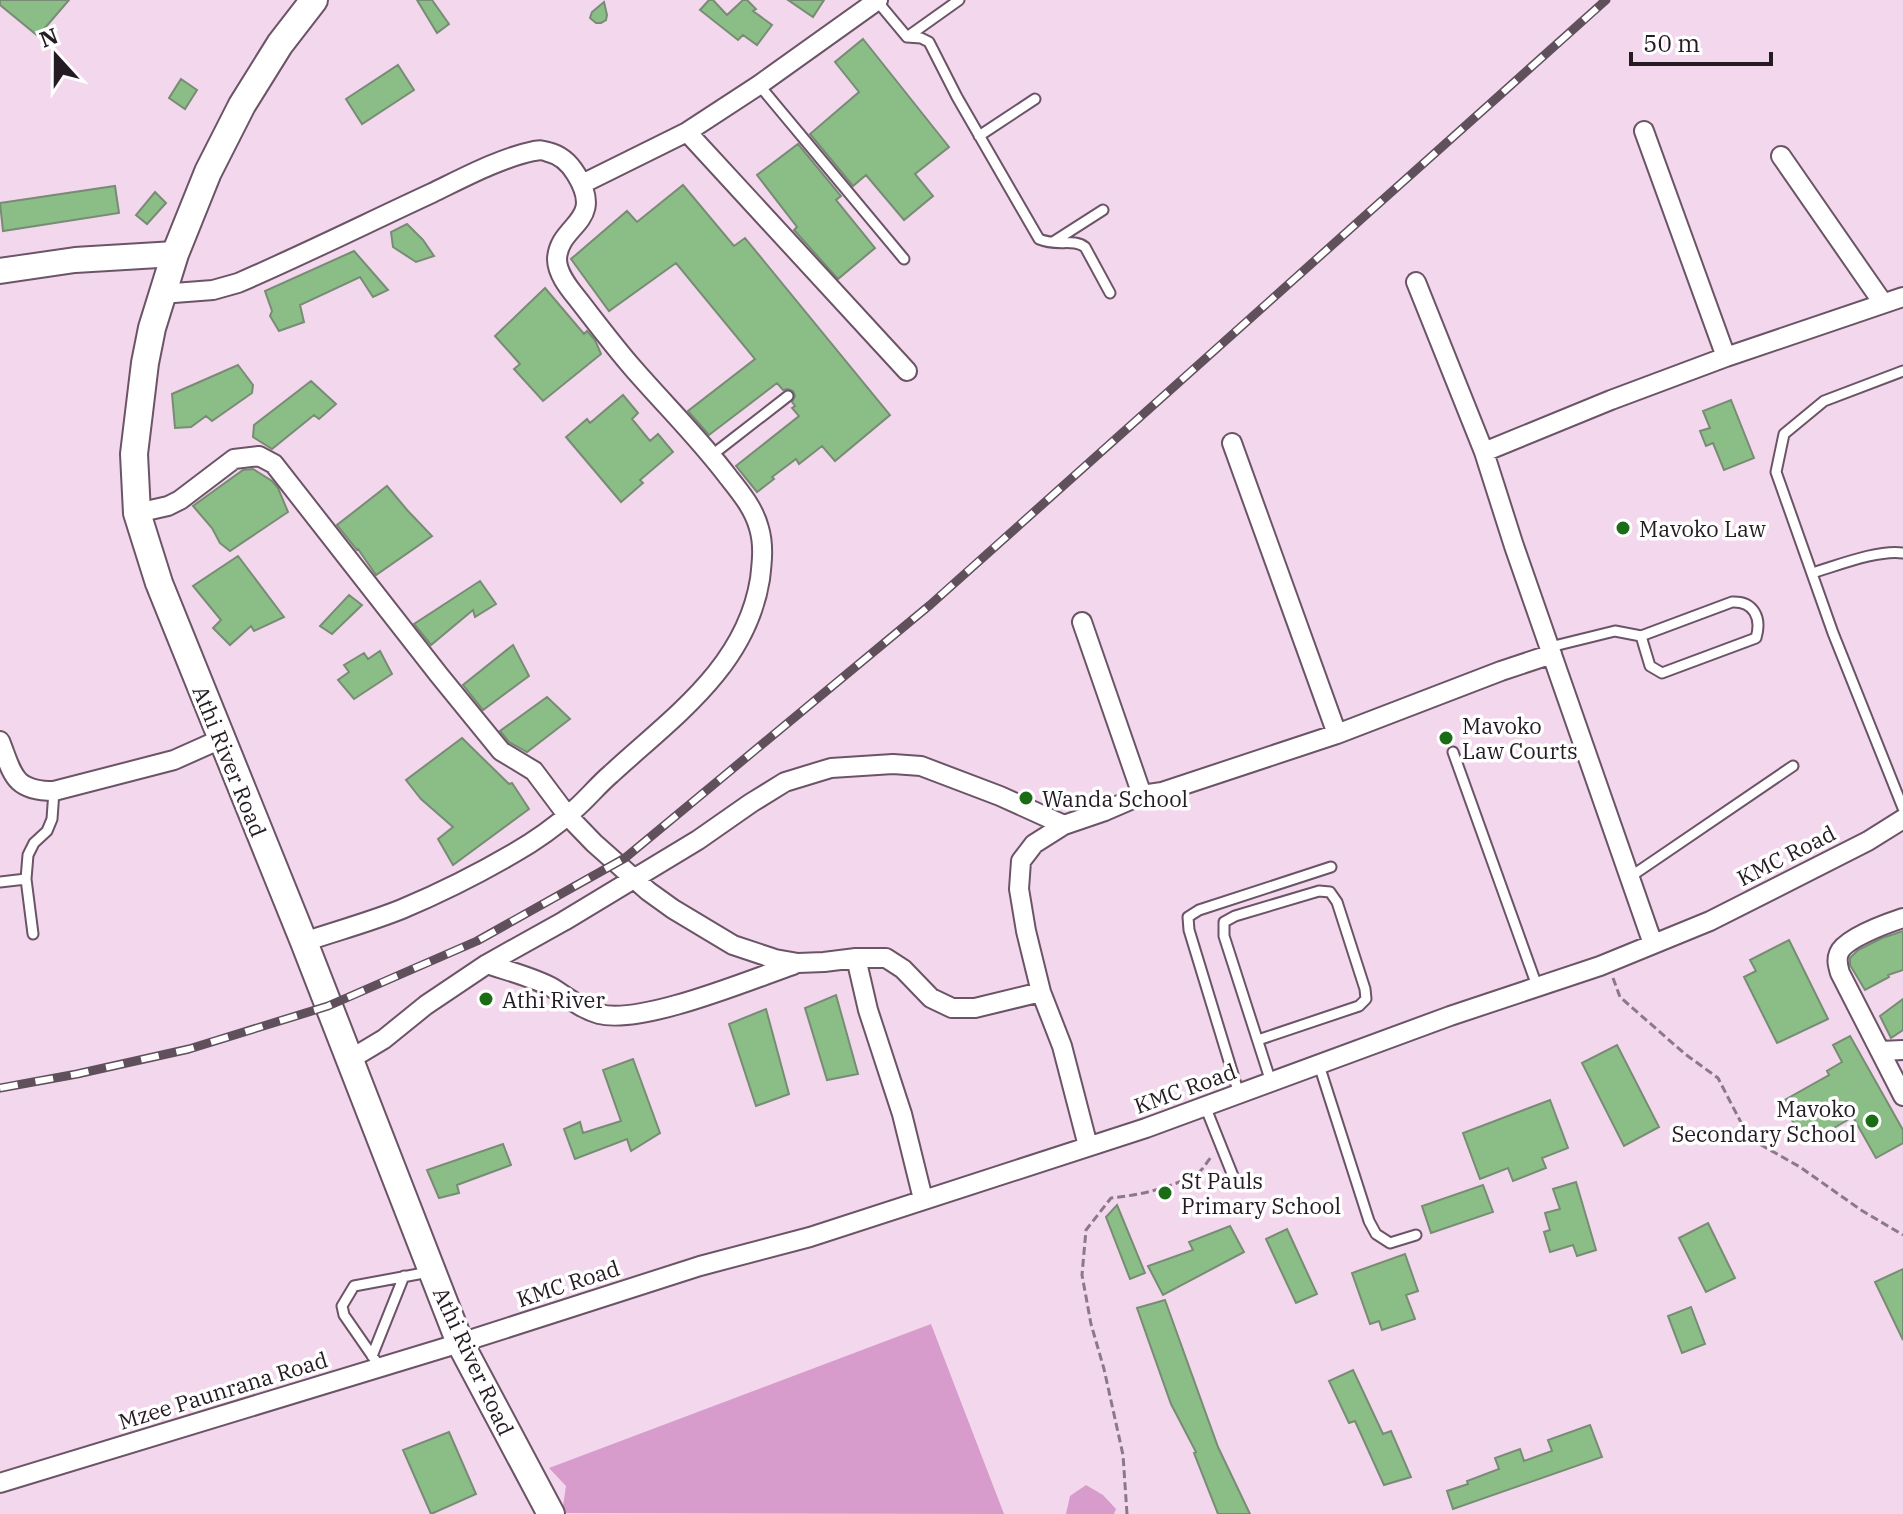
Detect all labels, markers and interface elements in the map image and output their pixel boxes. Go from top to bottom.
north arrow [16,16,96,96]
scale bar [1631,16,1771,66]
text: N [35,20,62,54]
text: 50 m [1643,27,1700,59]
place label: Mavoko Law [1639,514,1766,543]
marker: Mavoko Law [1614,519,1632,537]
street label: Athi River Road [186,681,274,841]
place label: Mavoko Law Courts [1462,711,1578,765]
marker: Mavoko Law Courts [1437,729,1455,747]
place label: Wanda School [1042,784,1188,813]
marker: Wanda School [1017,789,1035,807]
street label: KMC Road [1732,818,1840,892]
place label: Athi River [502,985,605,1014]
marker: Athi River [477,990,495,1008]
street label: KMC Road [1130,1056,1240,1120]
place label: Mavoko Secondary School [1671,1094,1856,1148]
marker: Mavoko Secondary School [1863,1112,1881,1130]
place label: St Pauls Primary School [1181,1166,1341,1220]
marker: St Pauls Primary School [1156,1184,1174,1202]
street label: KMC Road [513,1253,623,1313]
street label: Athi River Road [427,1282,521,1440]
street label: Mzee Paunrana Road [115,1344,331,1436]

